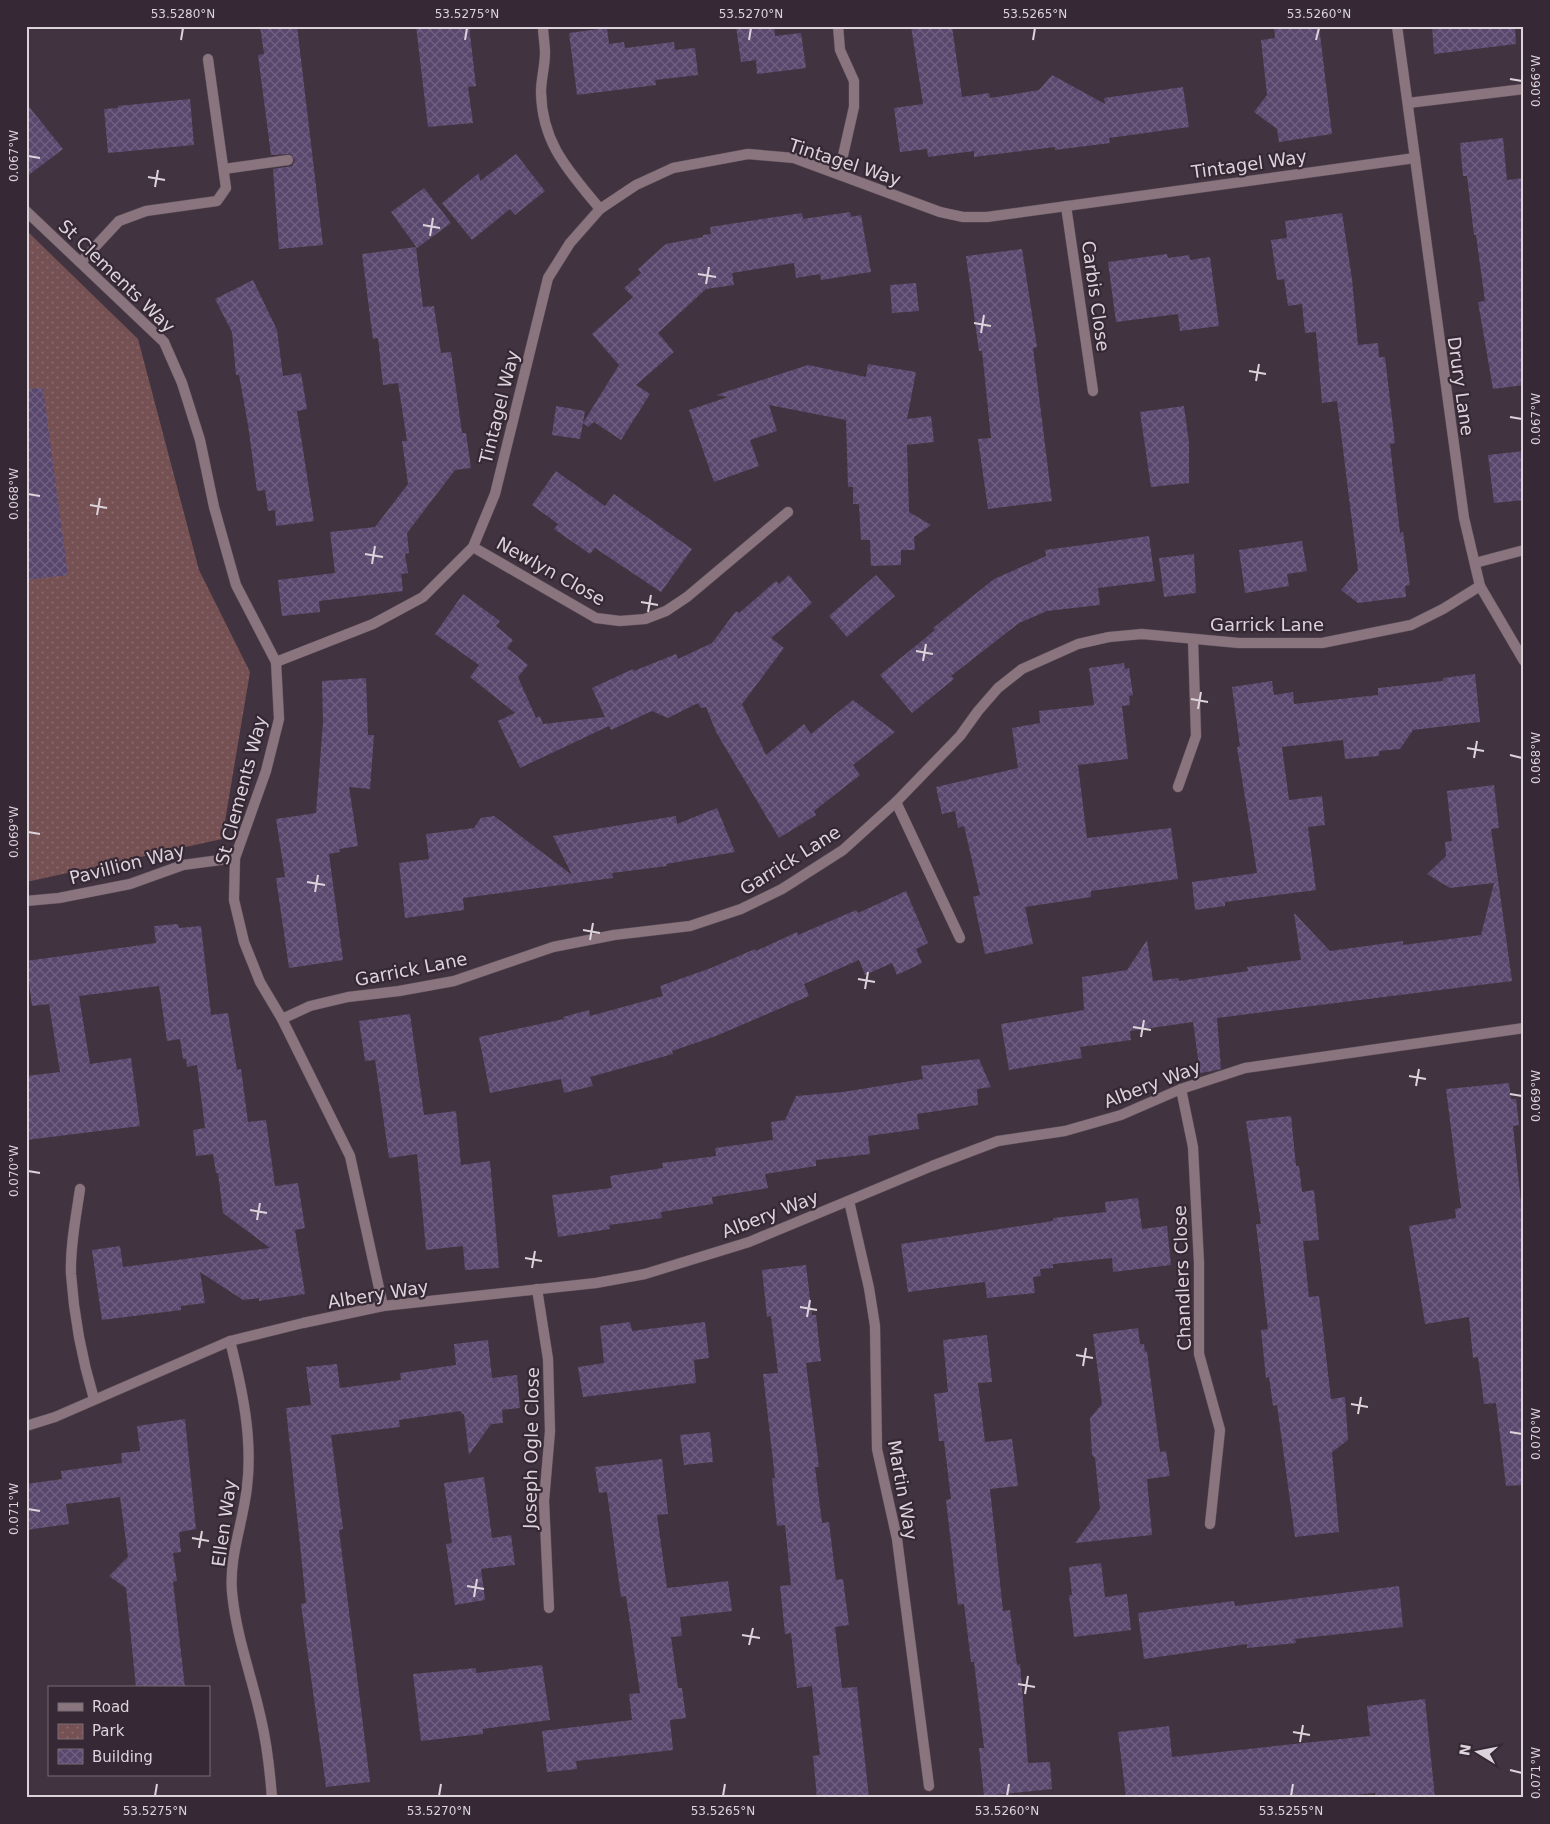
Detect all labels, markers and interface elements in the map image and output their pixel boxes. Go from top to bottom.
text: 53.5280°N [151,7,215,21]
text: 53.5275°N [435,7,499,21]
text: 53.5270°N [719,7,783,21]
text: 53.5265°N [1003,7,1067,21]
text: 53.5260°N [1287,7,1351,21]
text: 0.066°W [1529,55,1543,107]
text: 0.067°W [7,130,21,182]
street label: Tintagel Way [785,134,904,190]
street label: Tintagel Way [1189,145,1308,183]
street label: St Clements Way [55,215,180,337]
street label: Carbis Close [1078,239,1114,353]
street label: Drury Lane [1444,335,1478,437]
street label: Tintagel Way [474,348,523,467]
text: 0.067°W [1529,393,1543,445]
text: 0.068°W [7,468,21,520]
street label: Newlyn Close [493,532,609,610]
street label: Garrick Lane [1210,614,1324,635]
street label: St Clements Way [211,713,271,867]
text: 0.068°W [1529,732,1543,784]
text: 0.069°W [7,806,21,858]
street label: Garrick Lane [736,821,844,899]
street label: Pavillion Way [67,839,187,888]
street label: Garrick Lane [353,948,469,990]
street label: Albery Way [1101,1056,1204,1112]
text: 0.069°W [1529,1070,1543,1122]
text: 0.070°W [7,1145,21,1197]
street label: Albery Way [719,1186,822,1242]
street label: Chandlers Close [1169,1205,1195,1351]
street label: Albery Way [326,1276,430,1312]
street label: Joseph Ogle Close [519,1367,543,1530]
text: 0.070°W [1529,1408,1543,1460]
street label: Martin Way [884,1438,922,1542]
street label: Ellen Way [207,1478,241,1568]
text: 0.071°W [7,1483,21,1535]
legend [48,1686,210,1776]
text: Road [92,1698,130,1716]
text: Park [92,1722,125,1740]
north arrow [1452,1726,1502,1776]
text: N [1456,1743,1474,1757]
text: 0.071°W [1529,1747,1543,1799]
text: Building [92,1748,153,1766]
text: 53.5275°N [123,1804,187,1818]
text: 53.5270°N [407,1804,471,1818]
text: 53.5265°N [691,1804,755,1818]
text: 53.5260°N [975,1804,1039,1818]
text: 53.5255°N [1259,1804,1323,1818]

